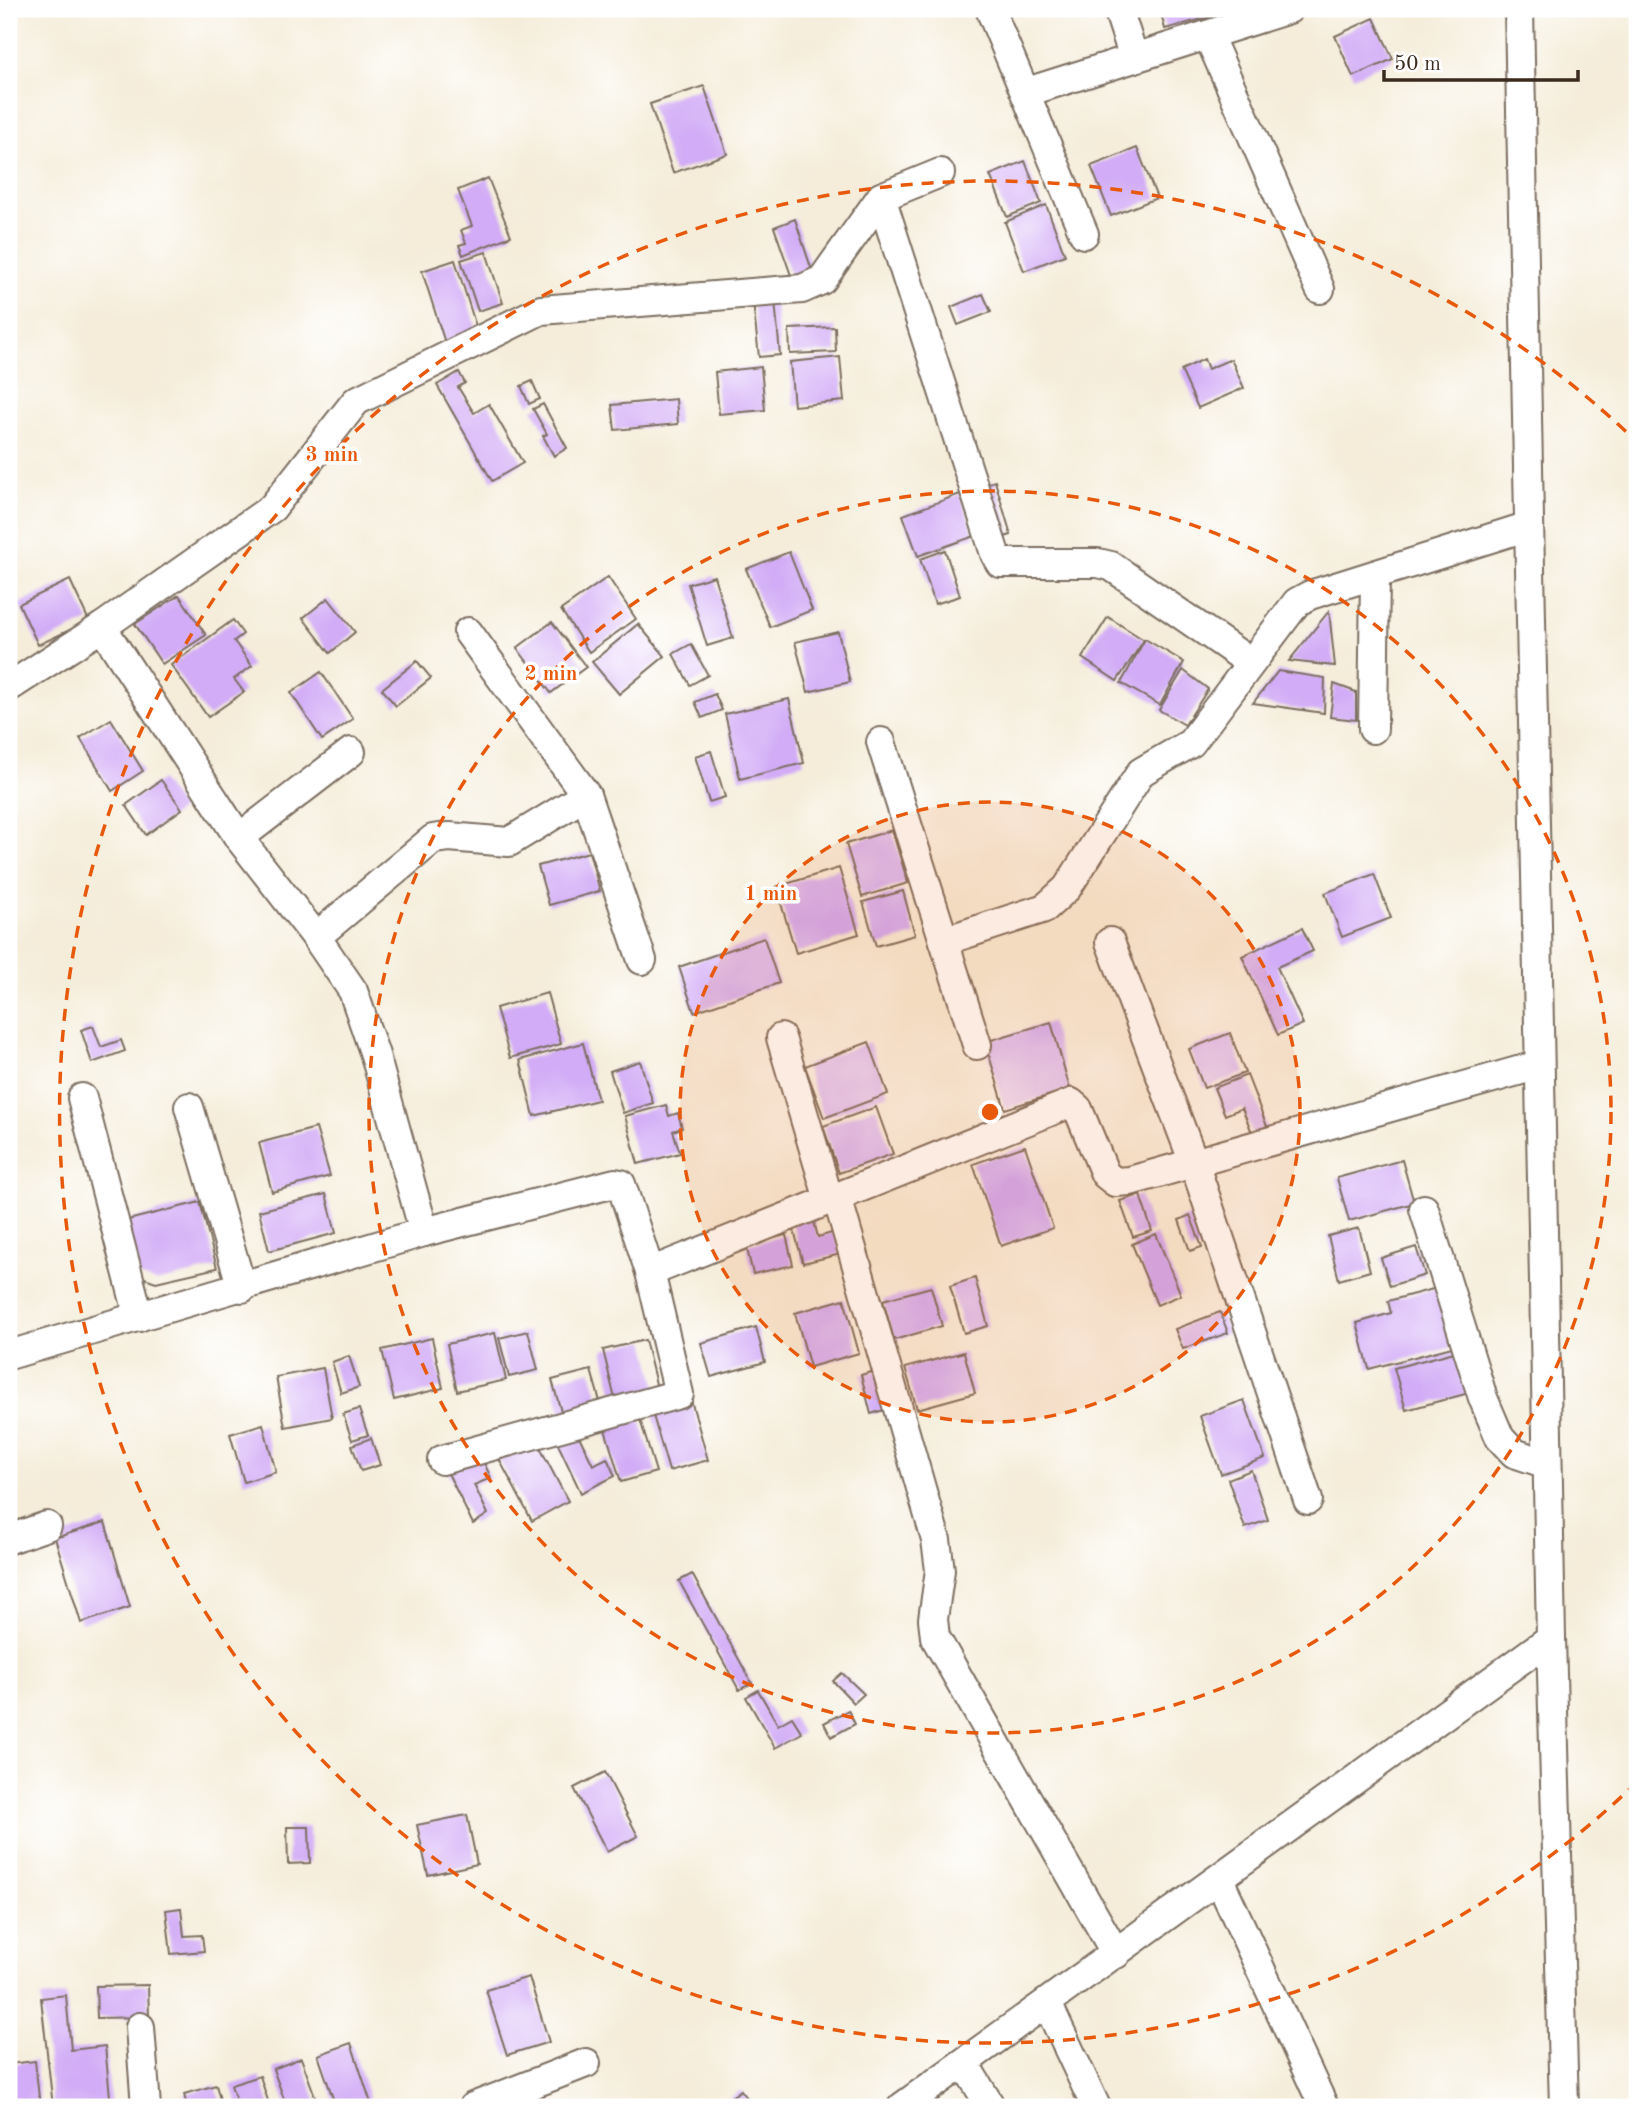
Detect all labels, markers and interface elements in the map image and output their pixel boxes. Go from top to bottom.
scale bar [1384,38,1578,82]
text: 50 m [1394,54,1441,75]
text: 3 min [306,445,358,466]
text: 2 min [525,664,577,685]
text: 1 min [745,884,797,905]
centre of rings [978,1100,1002,1124]

